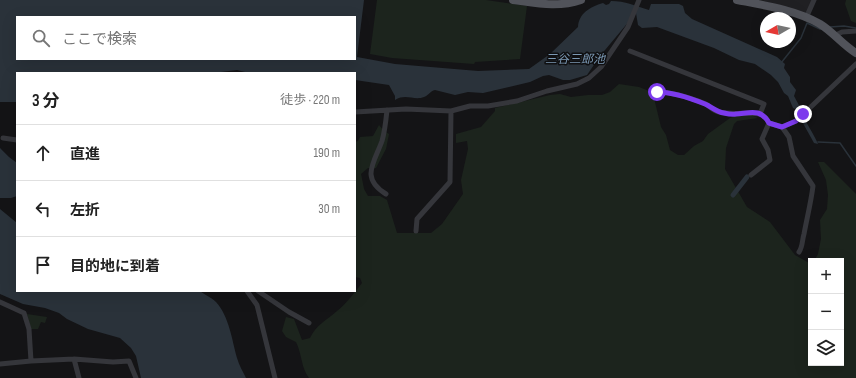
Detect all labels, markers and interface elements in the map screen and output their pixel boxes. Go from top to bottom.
north arrow [760,12,796,48]
search box [16,16,356,60]
icon: search [30,27,52,49]
text: ここで検索 [62,30,137,49]
water label: 三谷三郎池 [545,52,606,67]
route start [648,83,666,101]
text: 3 分 [32,91,59,111]
text: 徒歩 · 220 m [280,92,340,108]
route end [794,105,812,123]
icon: ahead [32,142,54,164]
text: 直進 [70,145,100,164]
text: 190 m [313,145,340,161]
icon: left [32,198,54,220]
text: 左折 [70,201,100,220]
text: 30 m [318,201,340,217]
icon: arrive [32,254,54,276]
text: 目的地に到着 [70,257,160,276]
map controls [808,258,844,366]
button: + [808,258,844,294]
button: − [808,294,844,330]
button: layers [808,330,844,366]

